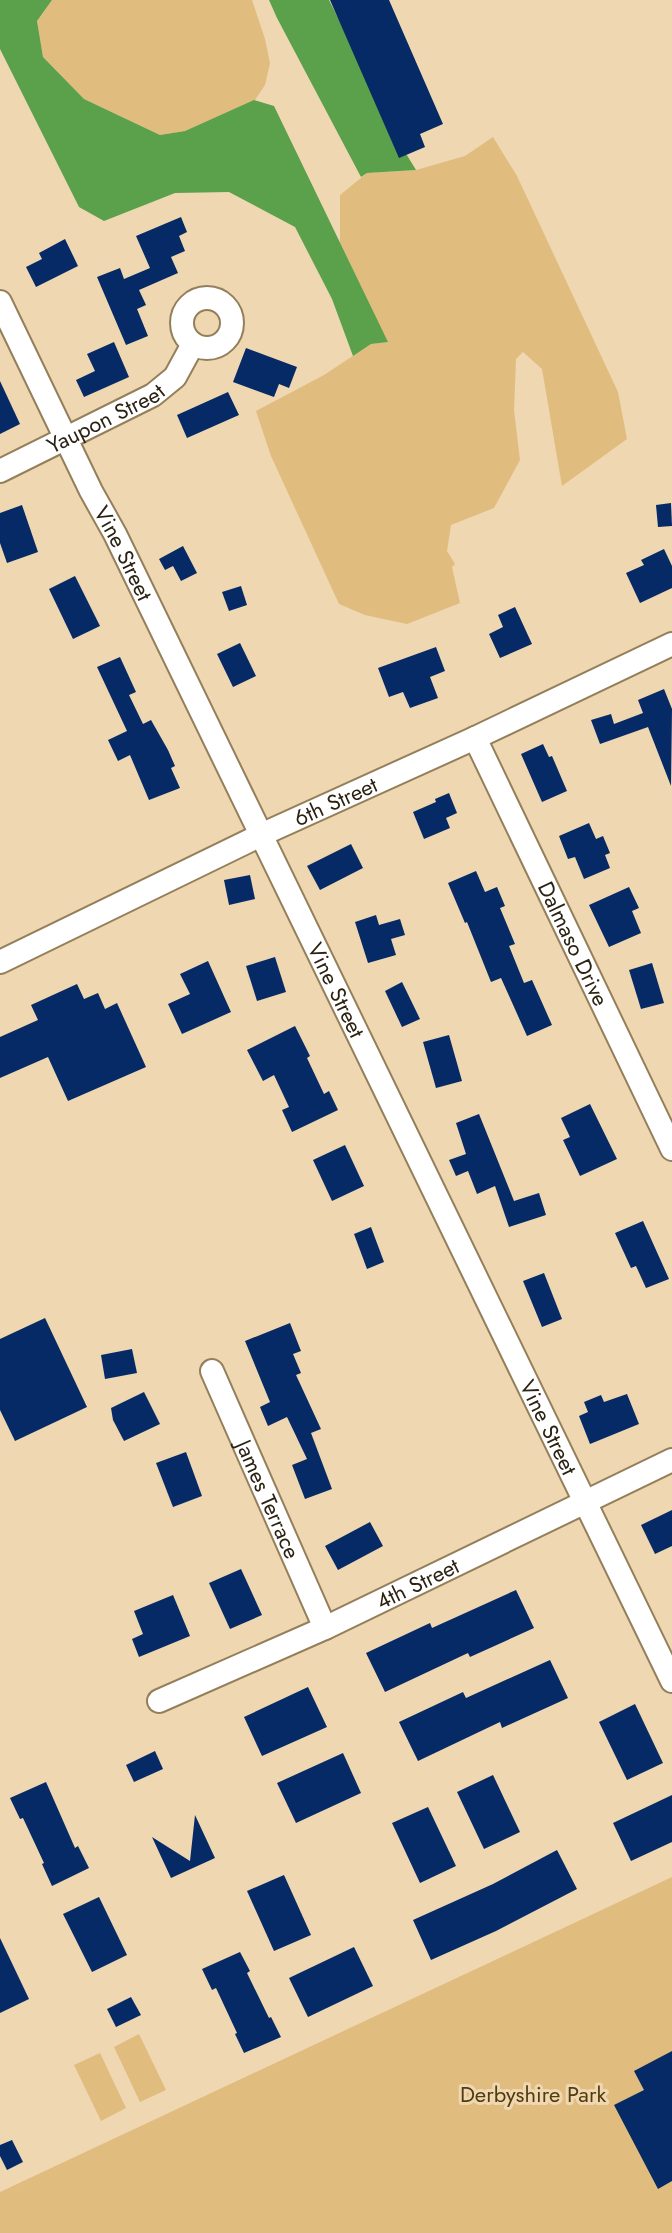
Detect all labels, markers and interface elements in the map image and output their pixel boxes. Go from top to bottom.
street label: Yaupon Street [41,375,172,461]
street label: Vine Street [86,500,161,607]
street label: 6th Street [288,768,383,834]
street label: Dalmaso Drive [530,876,617,1011]
street label: Vine Street [300,937,374,1044]
street label: Vine Street [512,1374,586,1481]
street label: James Terrace [227,1432,309,1564]
street label: 4th Street [370,1549,465,1617]
park label: Derbyshire Park [460,2078,606,2110]

